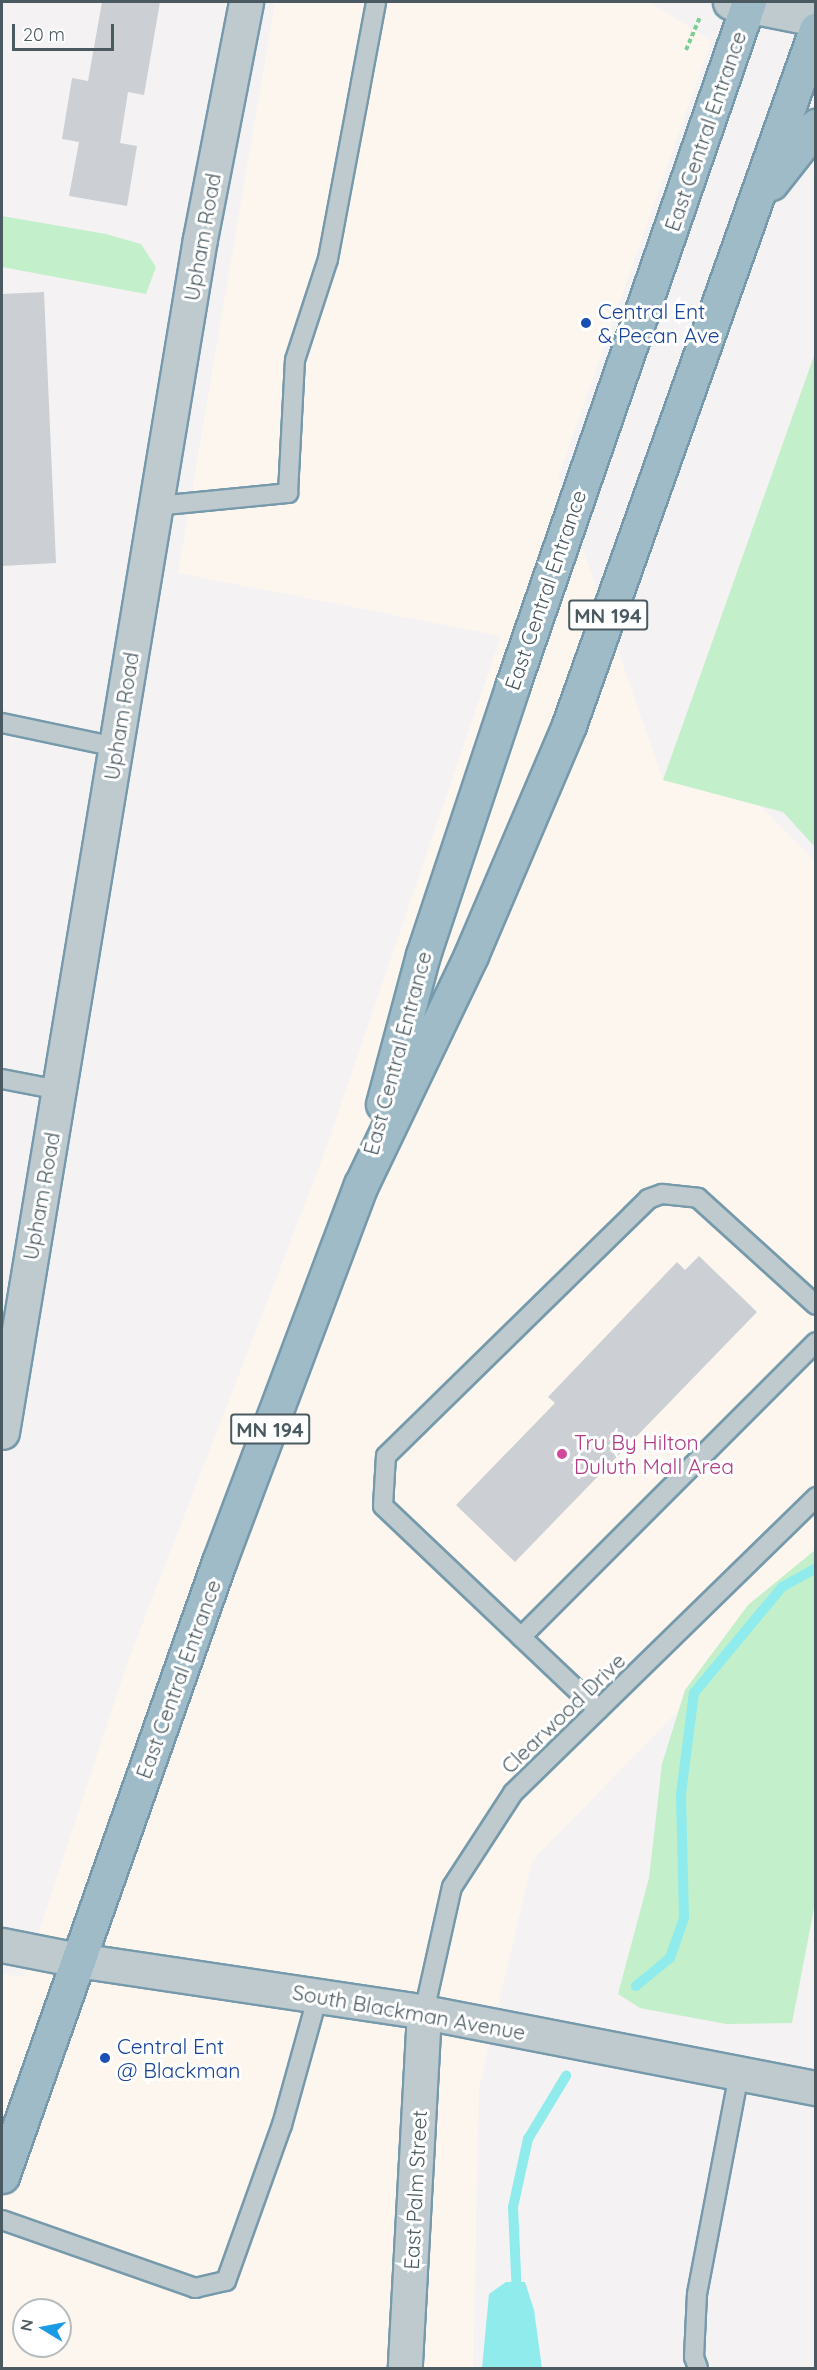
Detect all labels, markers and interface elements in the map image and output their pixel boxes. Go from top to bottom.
scale bar [15,12,117,50]
text: 20 m [23,23,65,46]
street label: East Central Entrance [659,28,751,234]
street label: Upham Road [178,171,226,303]
place label: Central Ent & Pecan Ave [598,298,720,348]
marker: Central Ent & Pecan Ave [579,316,593,330]
street label: East Central Entrance [499,487,591,693]
road number: MN 194 [568,598,648,632]
street label: Upham Road [98,650,144,782]
street label: East Central Entrance [358,948,436,1158]
street label: Upham Road [17,1130,65,1262]
road number: MN 194 [230,1412,310,1446]
place label: Tru By Hilton Duluth Mall Area [574,1429,734,1479]
marker: Tru By Hilton Duluth Mall Area [555,1447,569,1461]
street label: East Central Entrance [130,1576,226,1782]
street label: Clearwood Drive [496,1648,630,1778]
street label: South Blackman Avenue [291,1979,527,2045]
place label: Central Ent @ Blackman [117,2033,240,2083]
marker: Central Ent @ Blackman [98,2051,112,2065]
street label: East Palm Street [398,2110,432,2270]
north arrow [12,2298,72,2358]
text: N [15,2318,37,2333]

